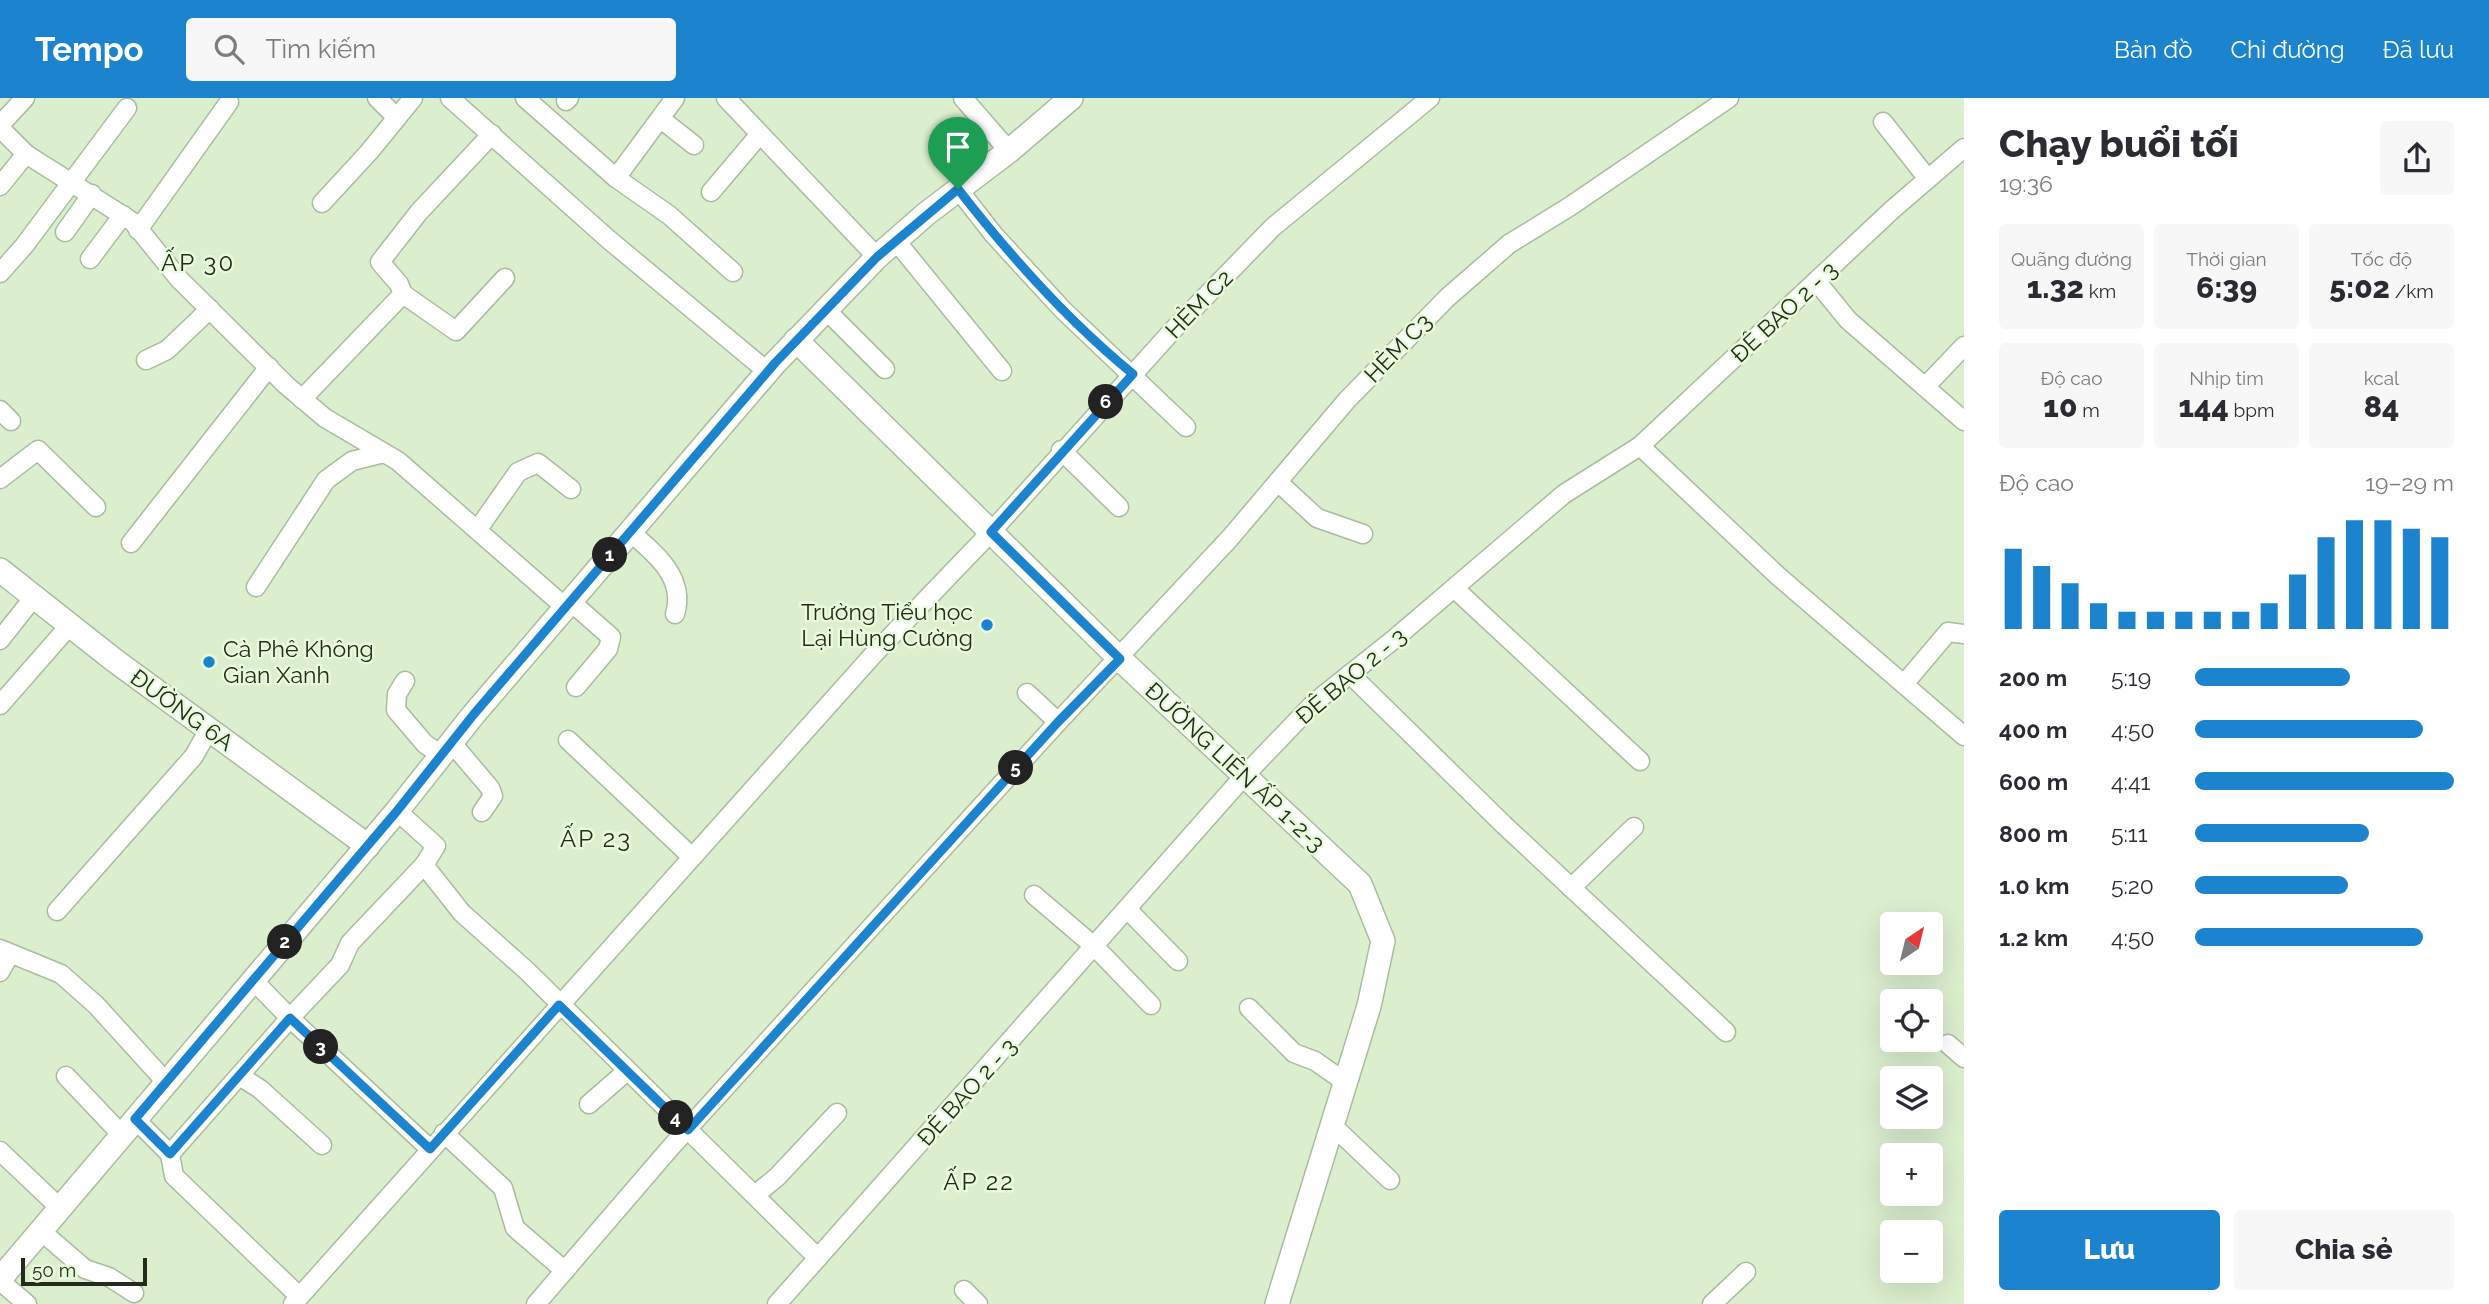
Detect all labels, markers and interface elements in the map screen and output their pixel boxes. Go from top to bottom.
search box [186,18,676,81]
text: Tempo [35,30,144,69]
icon: search [210,30,248,68]
text: Tìm kiếm [266,34,376,64]
text: Bản đồ [2114,35,2192,64]
text: Chỉ đường [2230,35,2345,64]
text: Đã lưu [2383,35,2454,64]
pin [928,117,988,189]
text: Chạy buổi tối [1999,121,2239,166]
button: share [2380,121,2454,195]
icon: arrive [939,128,977,166]
text: 19:36 [1999,170,2053,197]
district label: ẤP 30 [161,247,235,277]
text: Quãng đường [2011,248,2132,270]
text: Thời gian [2186,248,2267,270]
text: Tốc độ [2351,248,2412,270]
street label: ĐÊ BAO 2 - 3 [1725,256,1842,368]
street label: HẺM C2 [1159,264,1238,344]
text: 1.32 [2027,270,2084,305]
text: 6:39 [2196,270,2257,305]
text: 5:02 [2329,270,2390,305]
text: km [2084,280,2116,302]
text: /km [2390,280,2434,302]
street label: HẺM C3 [1358,308,1437,388]
text: Độ cao [2041,367,2102,389]
text: Nhịp tim [2189,367,2264,389]
text: kcal [2364,367,2399,389]
pin: 6 [1088,384,1124,420]
text: 10 [2043,389,2077,424]
text: 144 [2179,389,2229,424]
text: 84 [2364,389,2399,424]
text: 6 [1100,390,1111,412]
text: m [2077,399,2100,421]
text: bpm [2229,399,2275,421]
text: Độ cao [1999,469,2074,496]
text: 19–29 m [2365,469,2454,496]
pin: 1 [592,538,628,573]
text: 1 [605,543,614,565]
place label: Trường Tiểu học Lại Hùng Cường [801,598,973,651]
marker: Trường Tiểu học Lại Hùng Cường [979,617,995,633]
street label: ĐÊ BAO 2 - 3 [1290,622,1411,729]
place label: Cà Phê Không Gian Xanh [223,635,374,688]
marker: Cà Phê Không Gian Xanh [201,654,217,670]
street label: ĐƯỜNG 6A [126,663,239,756]
text: 200 m [1999,664,2067,691]
text: 5:19 [2111,664,2151,691]
street label: ĐƯỜNG LIÊN ẤP 1-2-3 [1140,676,1331,857]
text: 400 m [1999,716,2067,743]
text: 4:50 [2111,716,2155,743]
pin: 5 [998,750,1034,786]
text: 5 [1010,756,1021,778]
text: 600 m [1999,768,2068,795]
text: 4:41 [2111,768,2150,795]
text: 800 m [1999,820,2068,847]
text: 5:11 [2111,820,2148,847]
district label: ẤP 23 [560,823,632,853]
text: 1.0 km [1999,872,2069,899]
text: 5:20 [2111,872,2154,899]
north arrow [1880,912,1942,975]
map controls [1880,912,1943,1283]
pin: 2 [268,924,302,960]
text: 1.2 km [1999,924,2068,951]
text: 4:50 [2111,924,2155,951]
text: 2 [279,930,290,952]
button: locate [1880,989,1943,1052]
pin: 3 [304,1030,338,1065]
street label: ĐÊ BAO 2 - 3 [911,1032,1022,1151]
text: 3 [315,1035,326,1057]
button: layers [1880,1066,1943,1129]
pin: 4 [658,1100,694,1136]
text: 4 [670,1106,681,1128]
button: + [1880,1143,1943,1206]
district label: ẤP 22 [943,1166,1015,1196]
button: Lưu [1999,1210,2220,1290]
button: Chia sẻ [2234,1210,2454,1290]
button: − [1880,1220,1943,1283]
scale bar [21,1255,147,1287]
text: 50 m [32,1259,76,1281]

